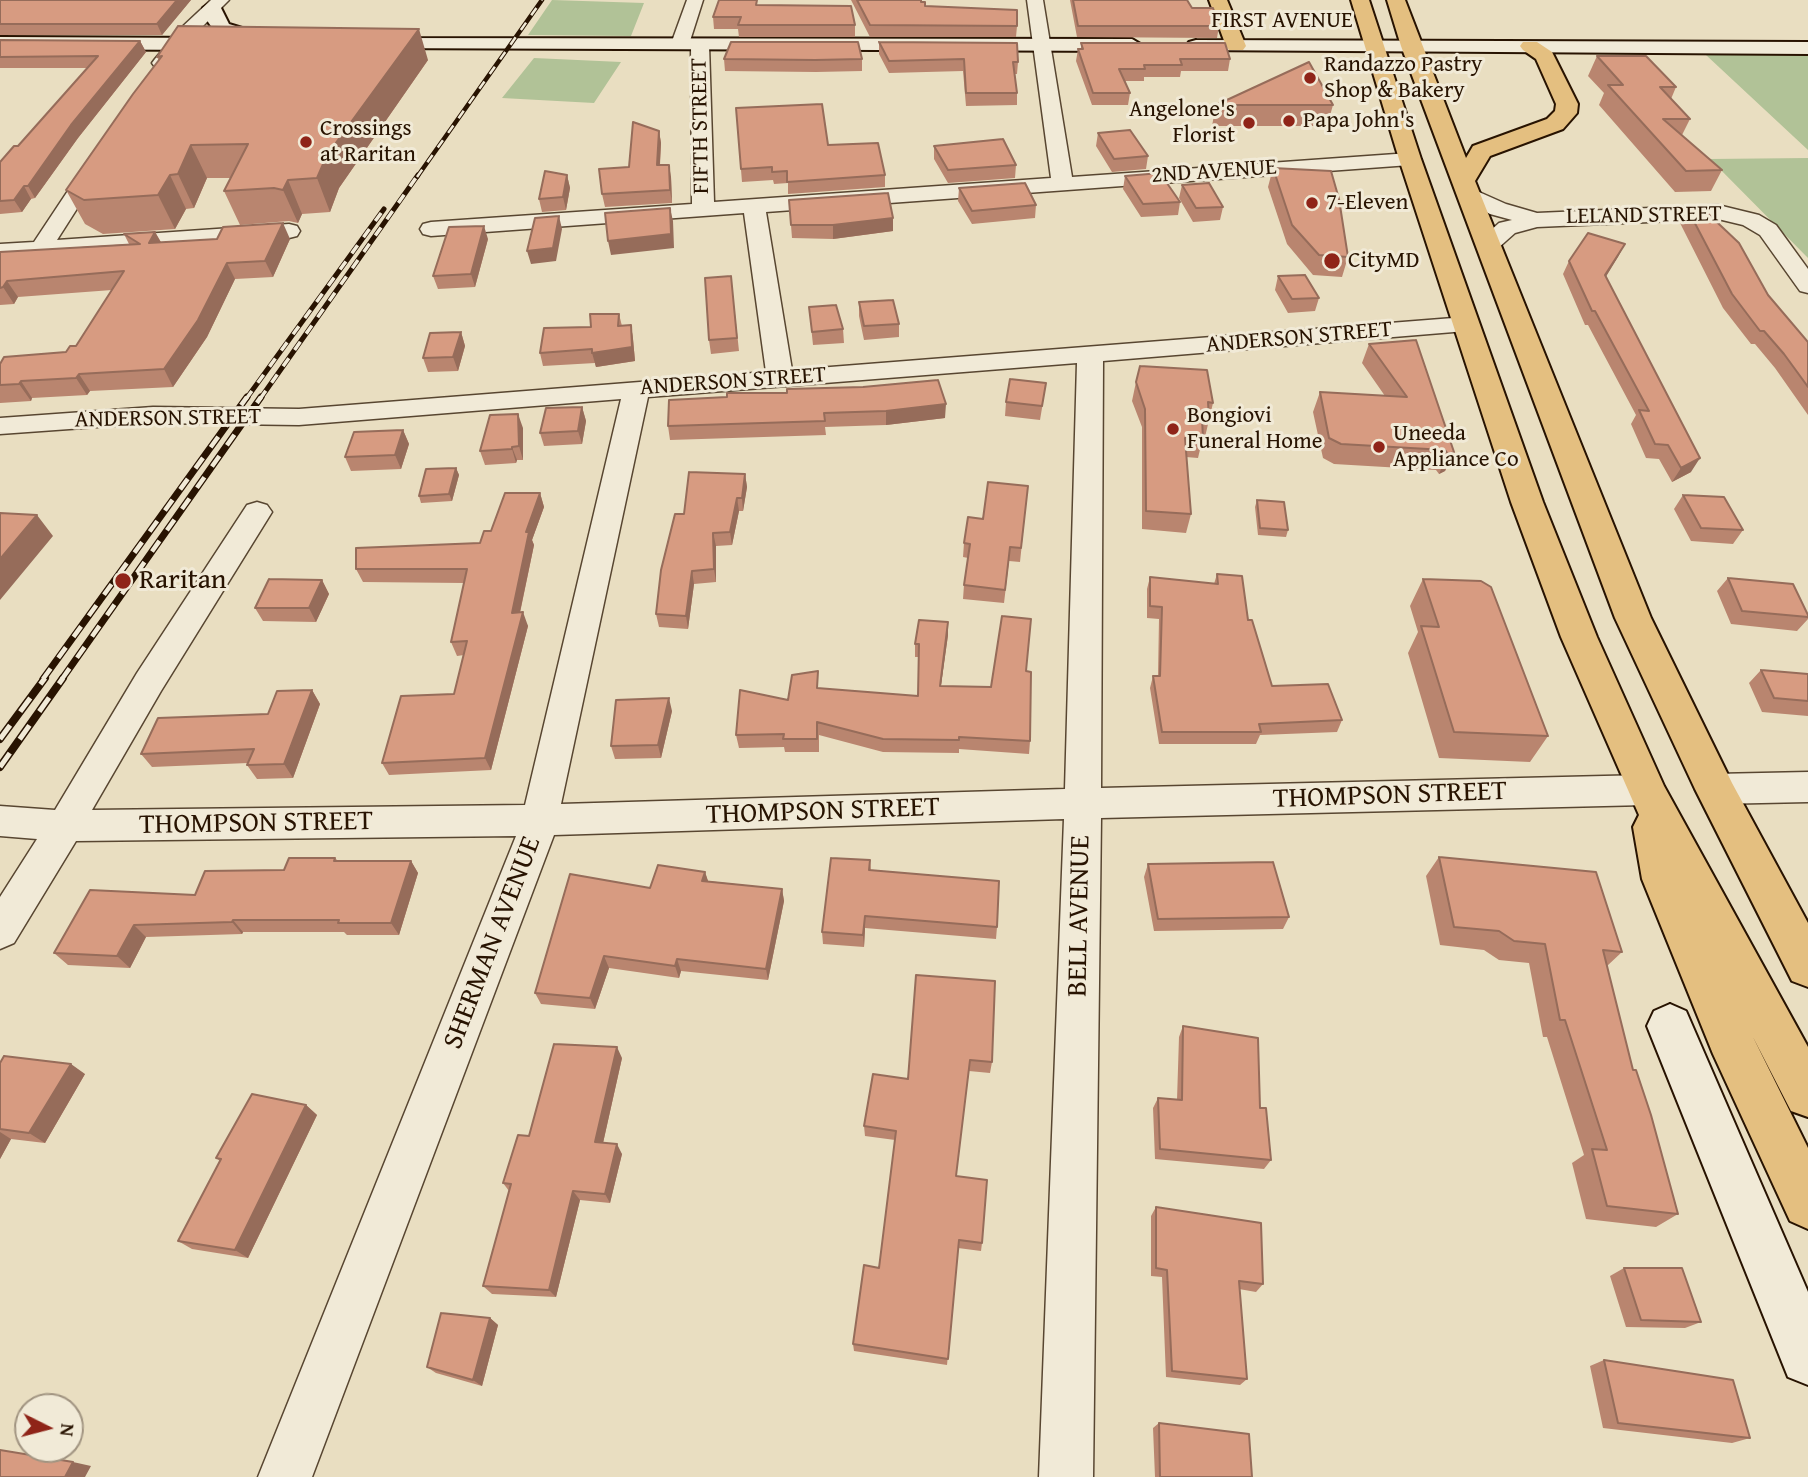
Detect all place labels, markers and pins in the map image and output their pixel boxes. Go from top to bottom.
place label: Randazzo Pastry Shop & Bakery [1324,51,1483,105]
marker: Randazzo Pastry Shop & Bakery [1302,70,1318,86]
place label: Angelone's Florist [1129,96,1235,150]
place label: Papa John's [1303,107,1414,135]
marker: Papa John's [1281,113,1297,129]
place label: Crossings at Raritan [320,115,416,169]
marker: Angelone's Florist [1241,115,1257,131]
marker: Crossings at Raritan [298,134,314,150]
place label: 7-Eleven [1326,189,1408,217]
marker: 7-Eleven [1304,195,1320,211]
place label: CityMD [1348,247,1419,275]
marker: CityMD [1322,251,1342,271]
place label: Bongiovi Funeral Home [1187,402,1323,456]
place label: Uneeda Appliance Co [1393,420,1519,474]
marker: Bongiovi Funeral Home [1165,421,1181,437]
marker: Uneeda Appliance Co [1371,439,1387,455]
place label: Raritan [139,564,227,598]
marker: Raritan [113,571,133,591]

